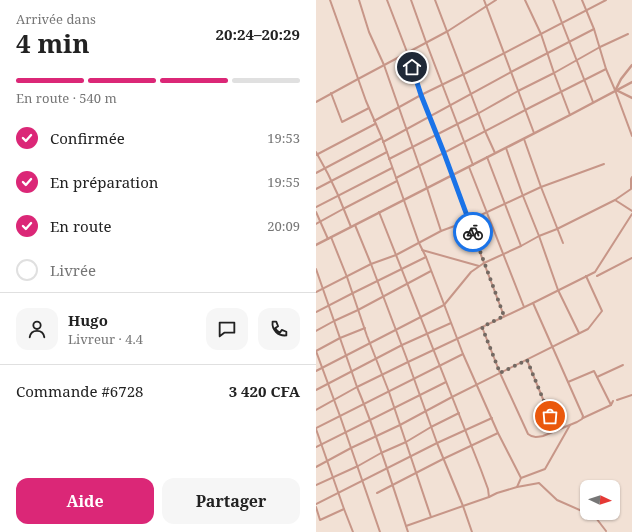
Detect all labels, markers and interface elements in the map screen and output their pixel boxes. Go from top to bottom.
text: Arrivée dans [16,10,96,28]
text: 20:24–20:29 [216,24,300,44]
text: 4 min [16,25,90,61]
pin [395,50,429,84]
icon: home [401,56,423,78]
text: En route · 540 m [16,89,117,107]
icon: check [16,127,38,149]
text: Confirmée [50,128,125,148]
text: 19:53 [267,129,300,147]
icon: check [16,171,38,193]
text: En préparation [50,172,159,192]
text: 19:55 [267,173,300,191]
courier [453,212,493,252]
icon: check [16,215,38,237]
text: En route [50,216,111,236]
text: 20:09 [267,217,300,235]
icon: bike [462,221,484,243]
text: Livrée [50,260,96,280]
button: person [16,308,58,350]
button: chat [206,308,248,350]
button: phone [258,308,300,350]
text: Hugo [68,310,108,330]
text: Livreur · 4.4 [68,330,143,348]
text: Commande #6728 [16,381,143,401]
text: 3 420 CFA [229,381,300,401]
pin [533,399,567,433]
icon: bag [539,405,561,427]
button: Aide [16,478,154,524]
button: Partager [162,478,300,524]
north arrow [580,480,620,520]
map controls [580,480,620,520]

